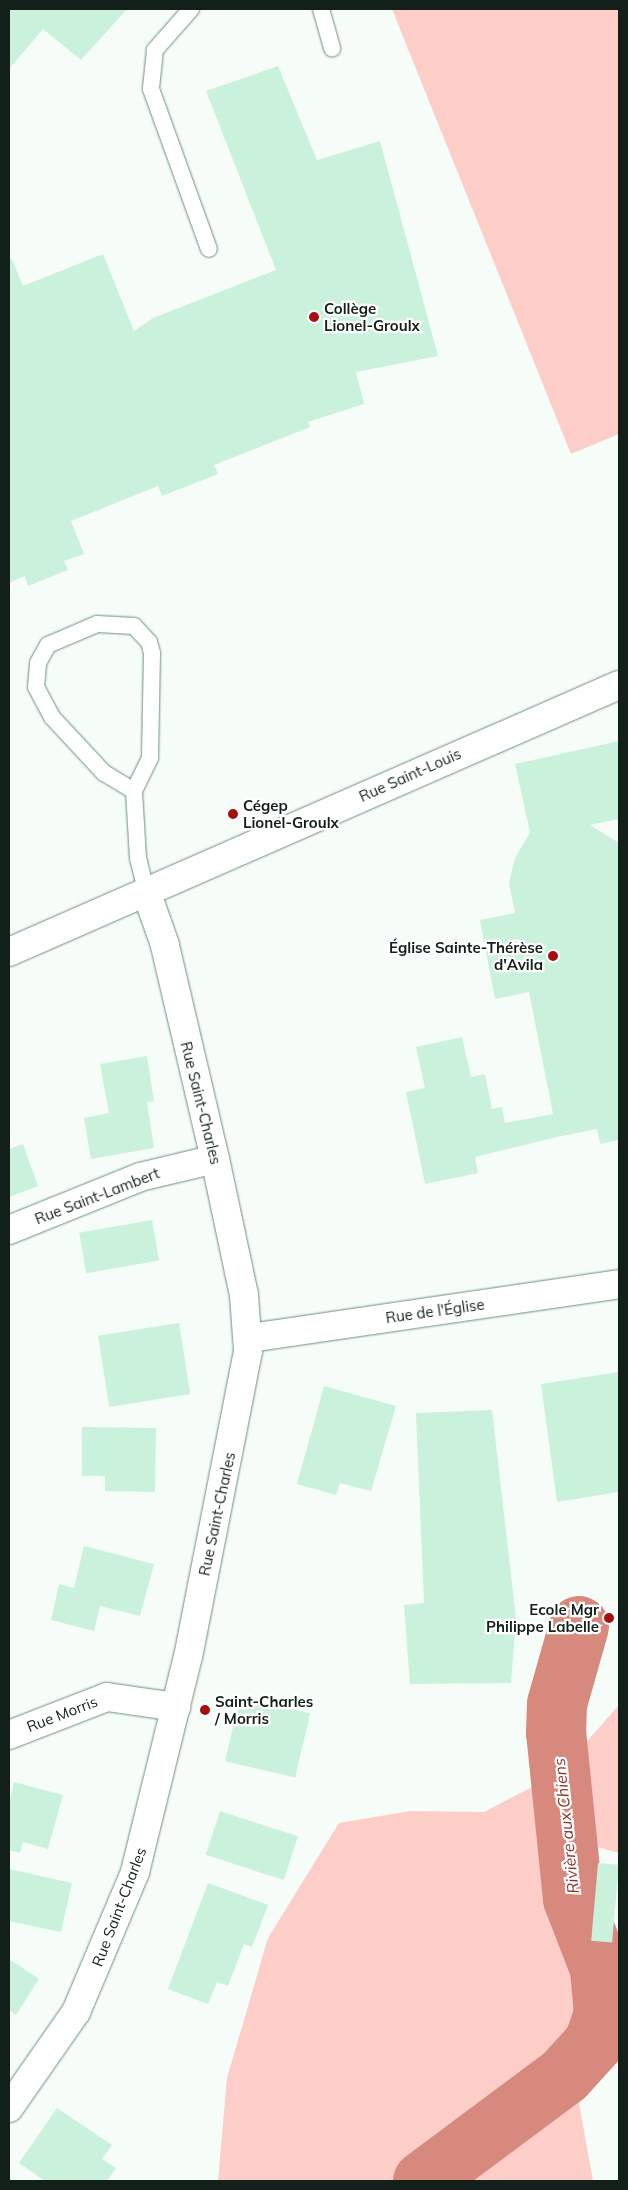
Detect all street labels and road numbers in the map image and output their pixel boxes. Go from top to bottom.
street label: Rue Saint-Louis [356,744,464,806]
street label: Rue Saint-Charles [177,1040,225,1166]
street label: Rue Saint-Lambert [32,1164,162,1228]
street label: Rue de l'Église [384,1295,486,1327]
street label: Rue Saint-Charles [195,1451,239,1577]
street label: Rue Morris [24,1692,100,1736]
street label: Rue Saint-Charles [88,1845,150,1969]

